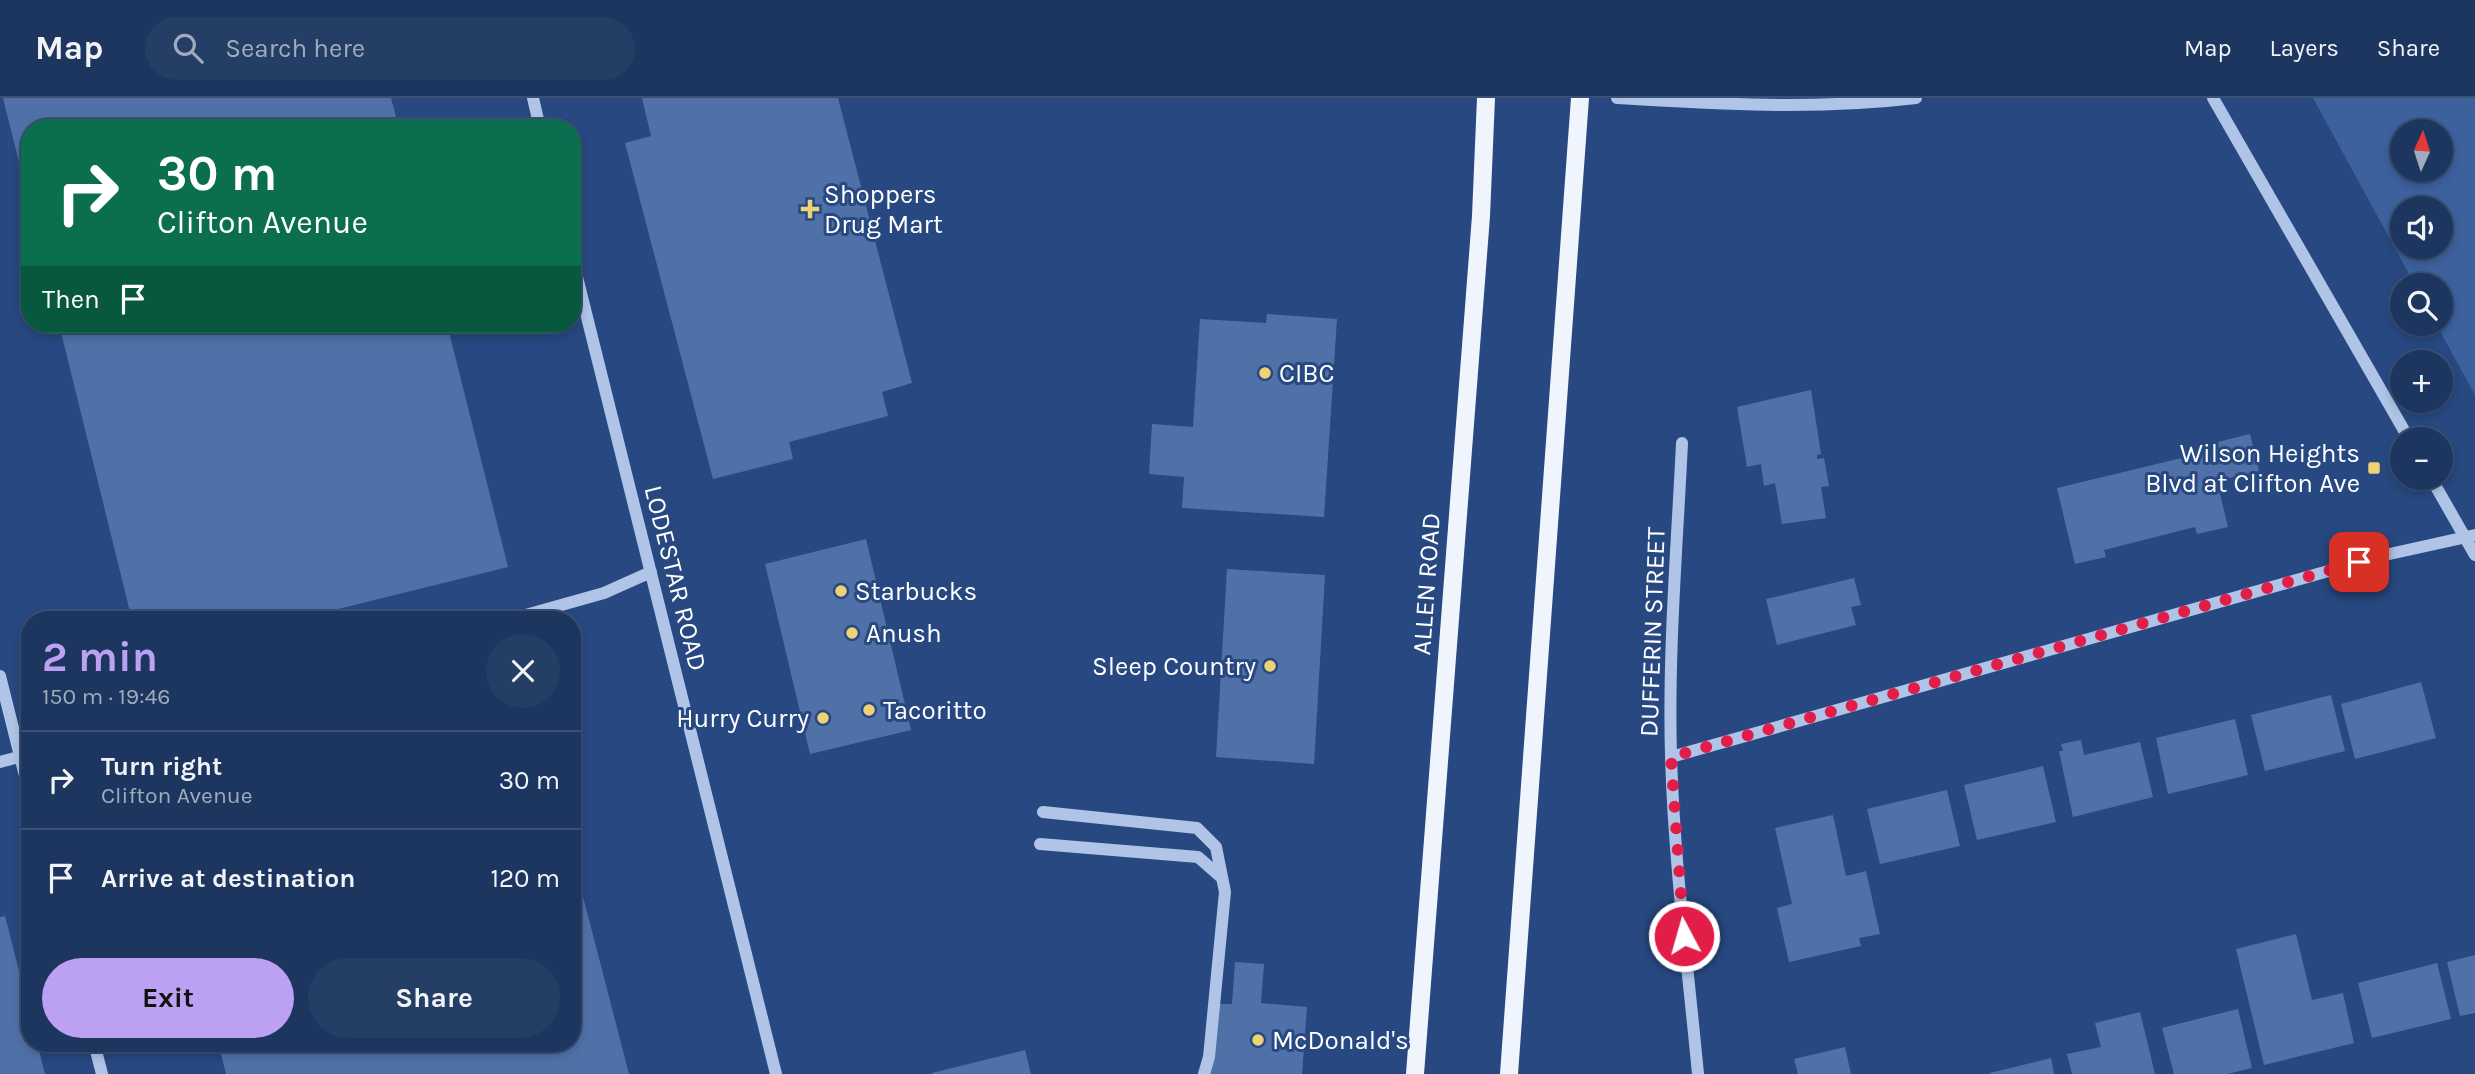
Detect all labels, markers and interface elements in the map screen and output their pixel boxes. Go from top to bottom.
search box [145,17,635,80]
text: Map [35,29,103,67]
icon: search [169,29,207,67]
text: Search here [225,33,365,64]
text: Map [2184,34,2232,62]
text: Layers [2270,34,2339,62]
text: Share [2377,34,2440,62]
north arrow [2390,119,2454,182]
map controls [2390,119,2453,490]
text: 30 m [157,145,277,202]
icon: right [42,147,133,238]
place label: Shoppers Drug Mart [824,179,943,240]
button: sound [2390,196,2453,259]
marker: Shoppers Drug Mart [802,201,818,217]
text: Clifton Avenue [157,204,368,241]
button: search [2390,273,2453,336]
icon: arrive [114,280,152,318]
text: Then [42,284,100,315]
button: + [2390,350,2453,413]
place label: CIBC [1279,358,1334,389]
marker: CIBC [1257,365,1273,381]
button: − [2390,427,2453,490]
place label: Wilson Heights Blvd at Clifton Ave [2145,438,2360,499]
marker: Wilson Heights Blvd at Clifton Ave [2366,460,2382,476]
street label: LODESTAR ROAD [637,482,714,674]
street label: ALLEN ROAD [1406,512,1447,656]
street label: DUFFERIN STREET [1633,527,1672,738]
pin [2329,532,2389,592]
icon: arrive [2340,543,2378,581]
place label: Starbucks [855,576,977,607]
marker: Starbucks [833,583,849,599]
place label: Anush [866,618,942,649]
marker: Anush [844,625,860,641]
text: 2 min [42,632,158,682]
button: close [486,634,560,708]
place label: Sleep Country [1092,651,1256,682]
marker: Sleep Country [1262,658,1278,674]
text: 150 m · 19:46 [42,683,171,710]
place label: Tacoritto [883,695,987,726]
marker: Tacoritto [861,702,877,718]
place label: Hurry Curry [676,703,809,734]
marker: Hurry Curry [815,710,831,726]
text: Turn right [101,751,222,782]
icon: right [42,761,80,799]
text: 30 m [499,765,560,796]
text: Clifton Avenue [101,782,253,809]
icon: arrive [42,859,80,897]
text: Arrive at destination [101,863,355,894]
text: 120 m [490,863,560,894]
position arrow [1647,899,1721,973]
button: Exit [42,958,294,1038]
button: Share [308,958,560,1038]
place label: McDonald's [1272,1025,1409,1056]
marker: McDonald's [1250,1032,1266,1048]

